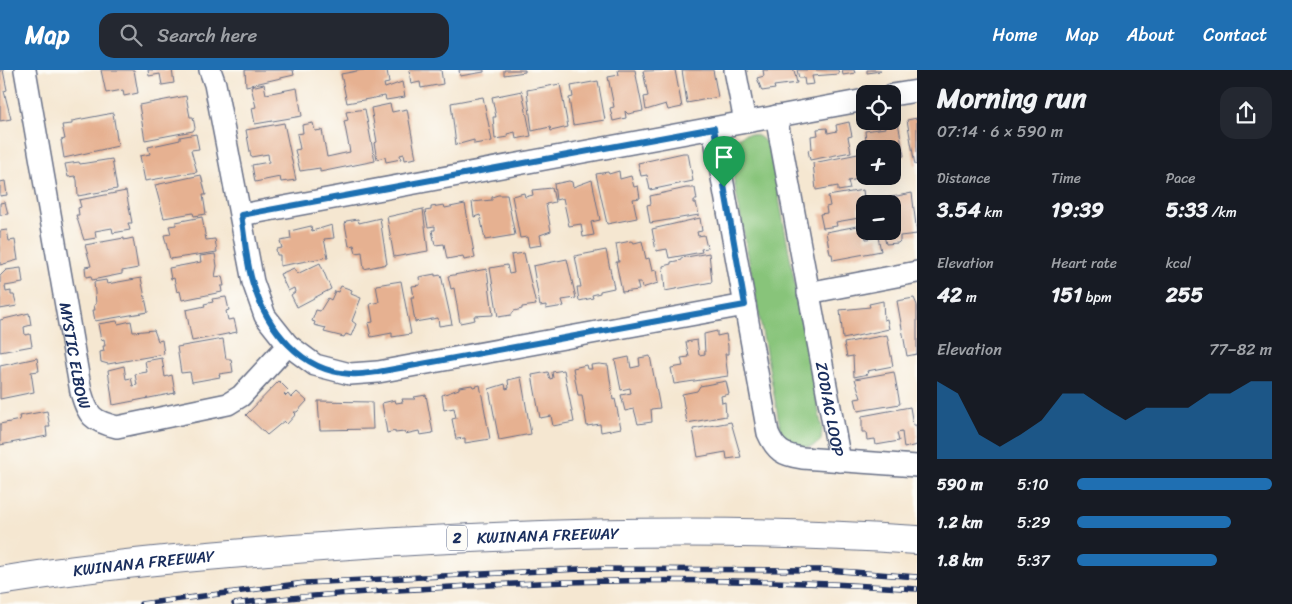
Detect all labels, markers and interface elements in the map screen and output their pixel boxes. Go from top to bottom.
search box [99,13,449,58]
text: Map [25,14,69,56]
text: Search here [157,19,257,52]
text: Home [993,19,1038,51]
text: Map [1066,19,1099,51]
text: About [1127,19,1175,51]
text: Contact [1203,19,1267,51]
icon: search [117,21,145,49]
text: Morning run [937,73,1087,122]
map controls [856,85,901,240]
button: locate [856,85,901,130]
button: share [1220,87,1272,139]
text: 07:14 · 6 × 590 m [937,117,1063,146]
pin [703,136,745,187]
button: + [856,140,901,185]
icon: arrive [710,143,738,171]
text: Distance [937,166,990,191]
text: Time [1051,166,1081,191]
text: Pace [1166,166,1195,191]
text: 3.54 [937,191,981,229]
text: 19:39 [1051,191,1104,229]
text: 5:33 [1166,191,1208,229]
button: − [856,195,901,240]
text: km [981,200,1003,225]
text: /km [1208,200,1237,225]
text: Elevation [937,251,994,276]
text: Heart rate [1051,251,1117,276]
text: kcal [1166,251,1191,276]
text: 42 [937,276,962,314]
text: 151 [1051,276,1082,314]
text: 255 [1166,276,1203,314]
text: m [962,285,977,310]
text: bpm [1082,285,1112,310]
street label: MYSTIC ELBOW [51,300,100,414]
text: Elevation [937,335,1002,364]
text: 77–82 m [1209,335,1272,364]
street label: ZODIAC LOOP [807,359,853,459]
text: 590 m [937,470,983,499]
text: 5:10 [1017,470,1049,499]
text: 1.2 km [937,508,983,537]
text: 5:29 [1017,508,1051,537]
street label: KWINANA FREEWAY [476,518,620,552]
road number: 2 [447,526,467,550]
street label: KWINANA FREEWAY [71,541,217,585]
text: 1.8 km [937,546,983,575]
text: 5:37 [1017,546,1050,575]

